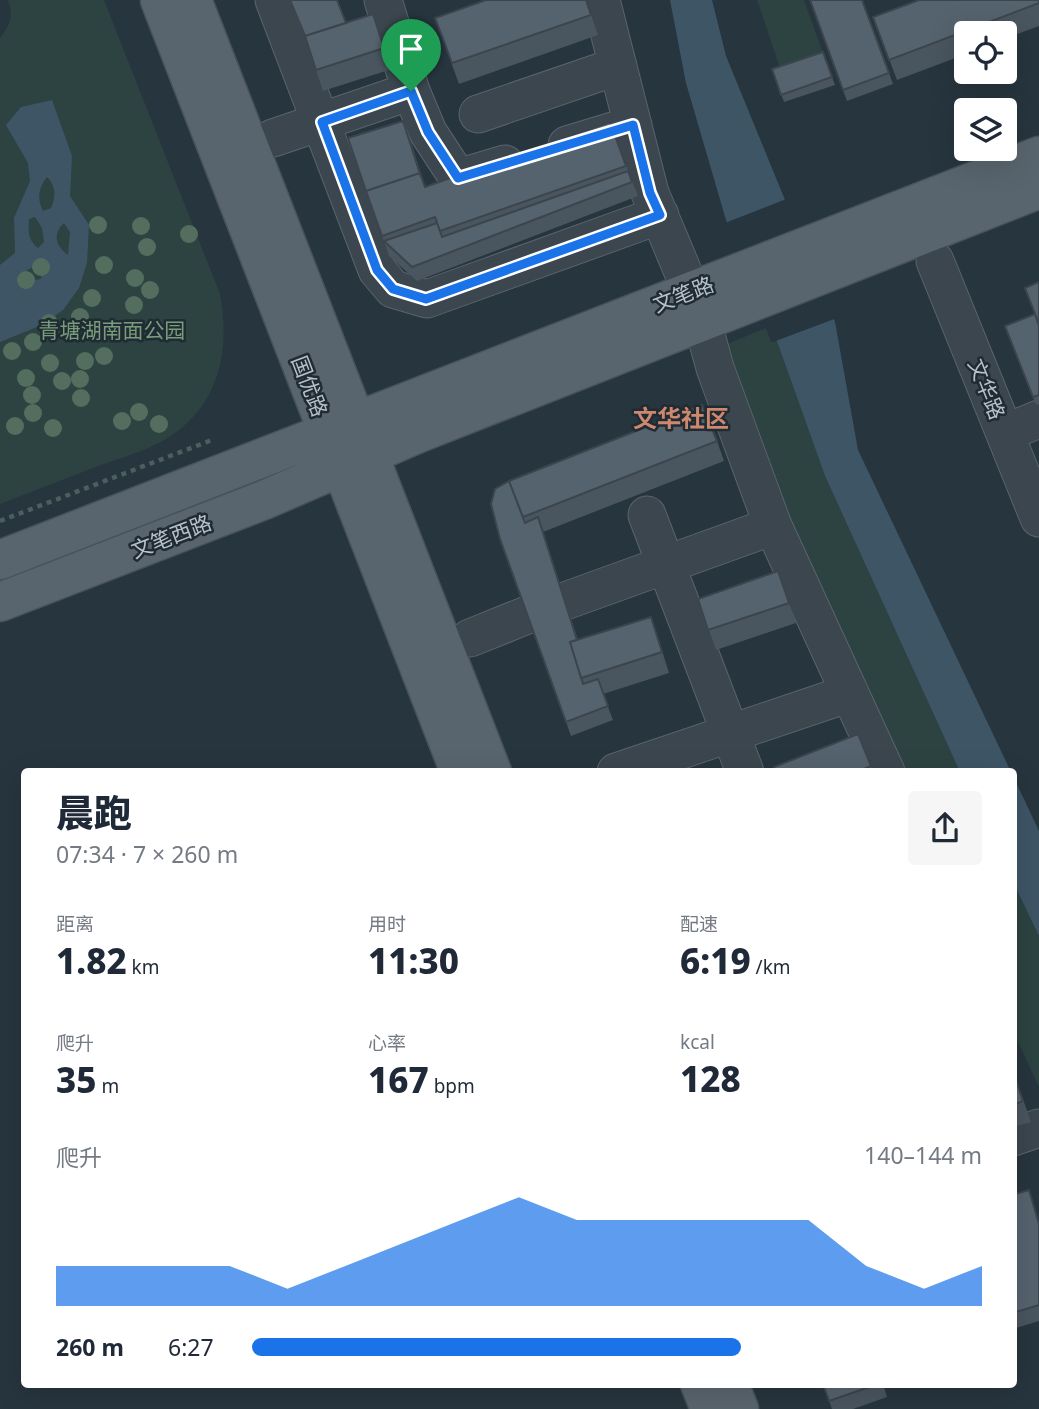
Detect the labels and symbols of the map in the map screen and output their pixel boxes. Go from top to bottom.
pin [381,19,441,91]
street label: 文笔路 [649,270,717,318]
park label: 青塘湖南面公园 [39,316,186,344]
street label: 国优路 [286,352,334,420]
street label: 文华路 [962,355,1012,423]
district label: 文华社区 [633,401,729,434]
street label: 文笔西路 [127,508,215,564]

